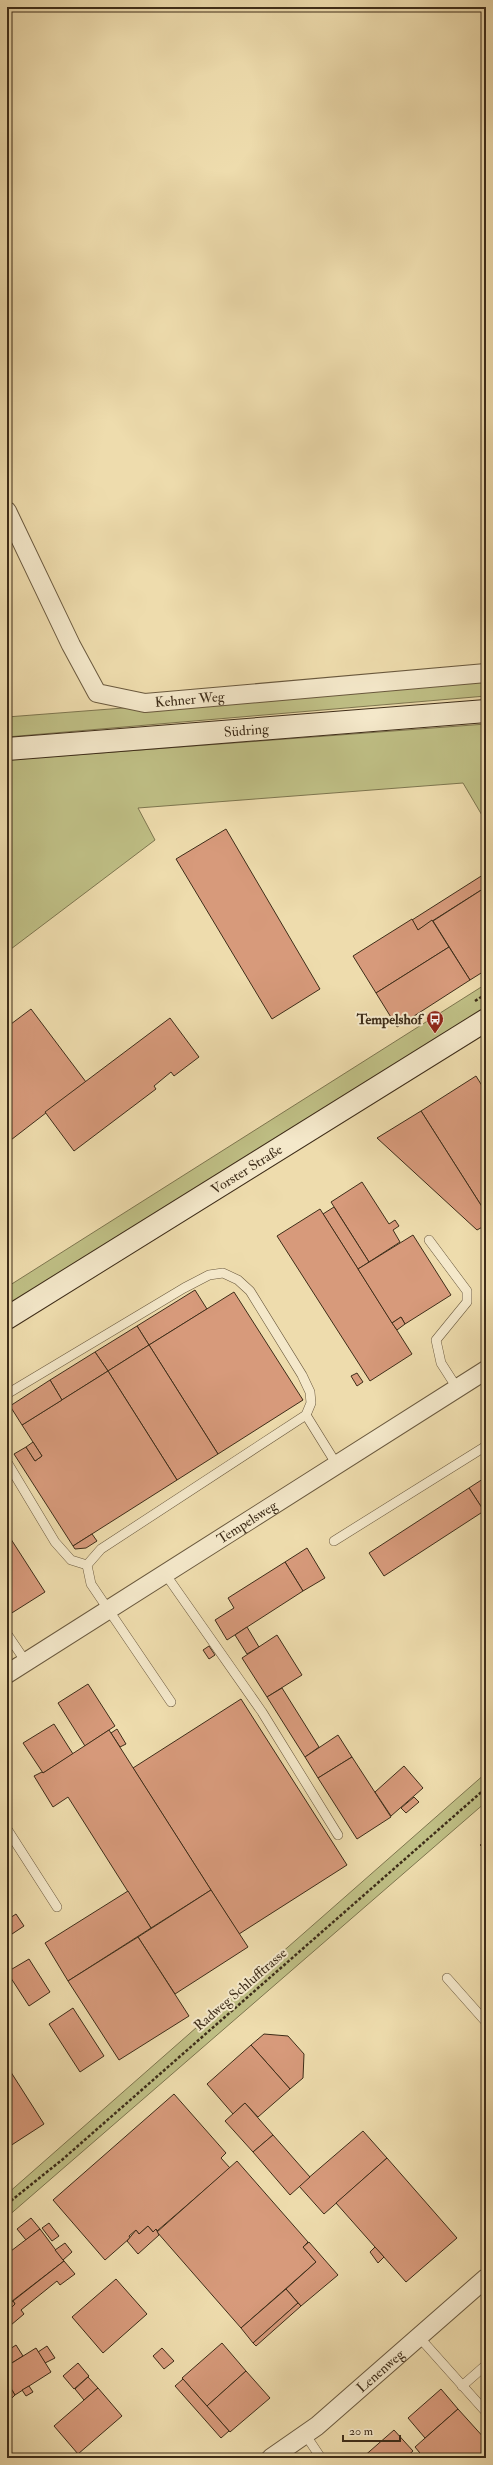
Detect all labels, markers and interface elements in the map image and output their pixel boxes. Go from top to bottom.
street label: Kehner Weg [154,688,226,711]
street label: Südring [223,720,270,741]
bus stop icon: Tempelshof [425,1009,445,1034]
place label: Tempelshof [356,1011,424,1029]
street label: Vorster Straße [208,1141,286,1198]
street label: Tempelsweg [214,1496,281,1548]
street label: Radweg Schlufftrasse [190,1944,290,2034]
street label: Lenenweg [353,2345,409,2396]
scale bar [343,2417,400,2443]
text: 20 m [349,2424,374,2439]

